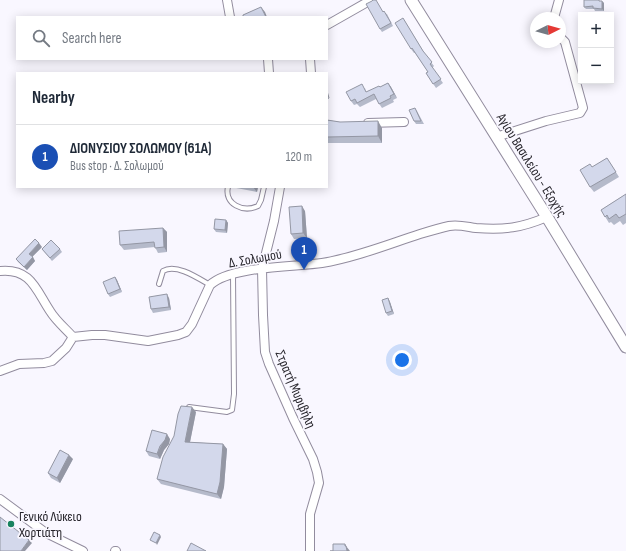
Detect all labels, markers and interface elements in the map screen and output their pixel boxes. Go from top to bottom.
north arrow [530,12,566,48]
map controls [578,12,614,84]
button: + [578,12,614,48]
search box [16,16,328,60]
icon: search [30,27,52,49]
text: Search here [62,29,122,48]
button: − [578,48,614,84]
text: Nearby [32,88,75,108]
street label: Αγίου Βασιλείου - Εξοχής [492,109,570,220]
text: ΔΙΟΝΥΣΙΟΥ ΣΟΛΩΜΟΥ (61Α) [70,139,211,158]
text: 1 [42,149,48,165]
text: 120 m [286,149,312,165]
text: Bus stop · Δ. Σολωμού [70,158,164,174]
pin: 1 [291,237,317,270]
street label: Δ. Σολωμού [227,245,283,272]
street label: Στρατή Μυριβήλη [271,348,320,431]
your location [392,350,412,370]
place label: Γενικό Λύκειο Χορτιάτη [18,508,82,541]
marker: Γενικό Λύκειο Χορτιάτη [6,519,16,529]

